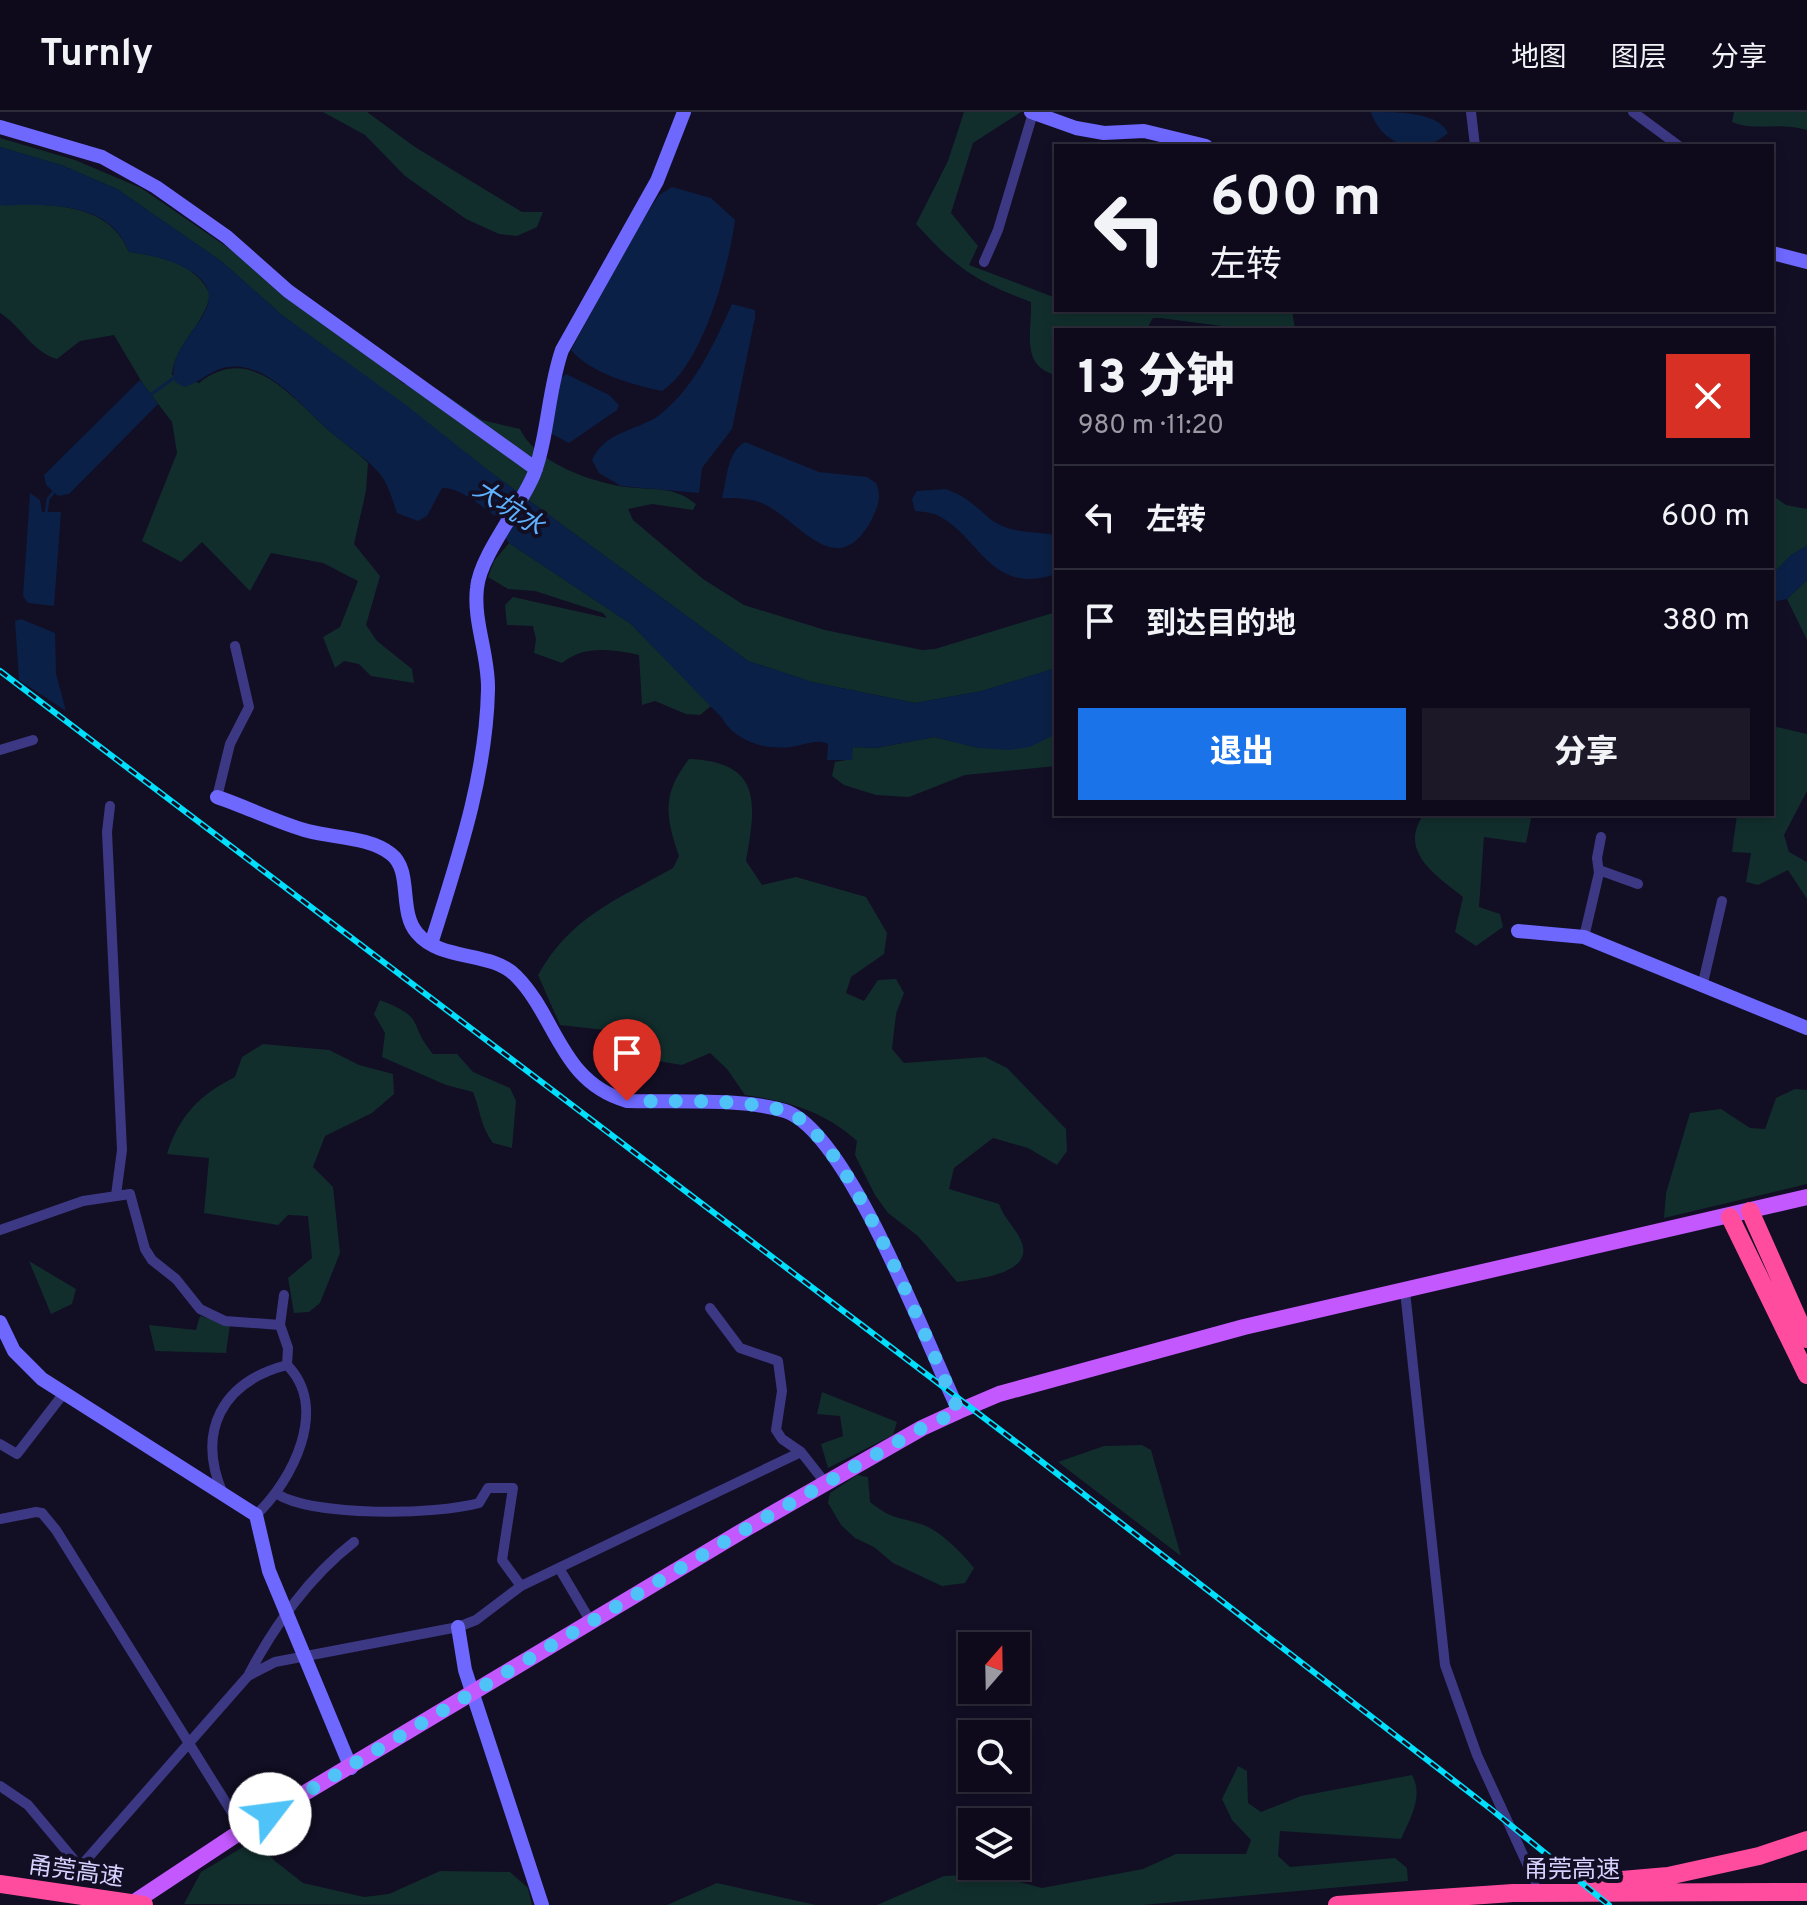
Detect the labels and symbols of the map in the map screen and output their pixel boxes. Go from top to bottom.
water label: 大坑水 [466,474,550,545]
pin [593,1019,661,1101]
north arrow [958,1632,1030,1704]
position arrow [228,1772,312,1856]
street label: 甬莞高速 [26,1851,125,1895]
street label: 甬莞高速 [1524,1856,1620,1886]

